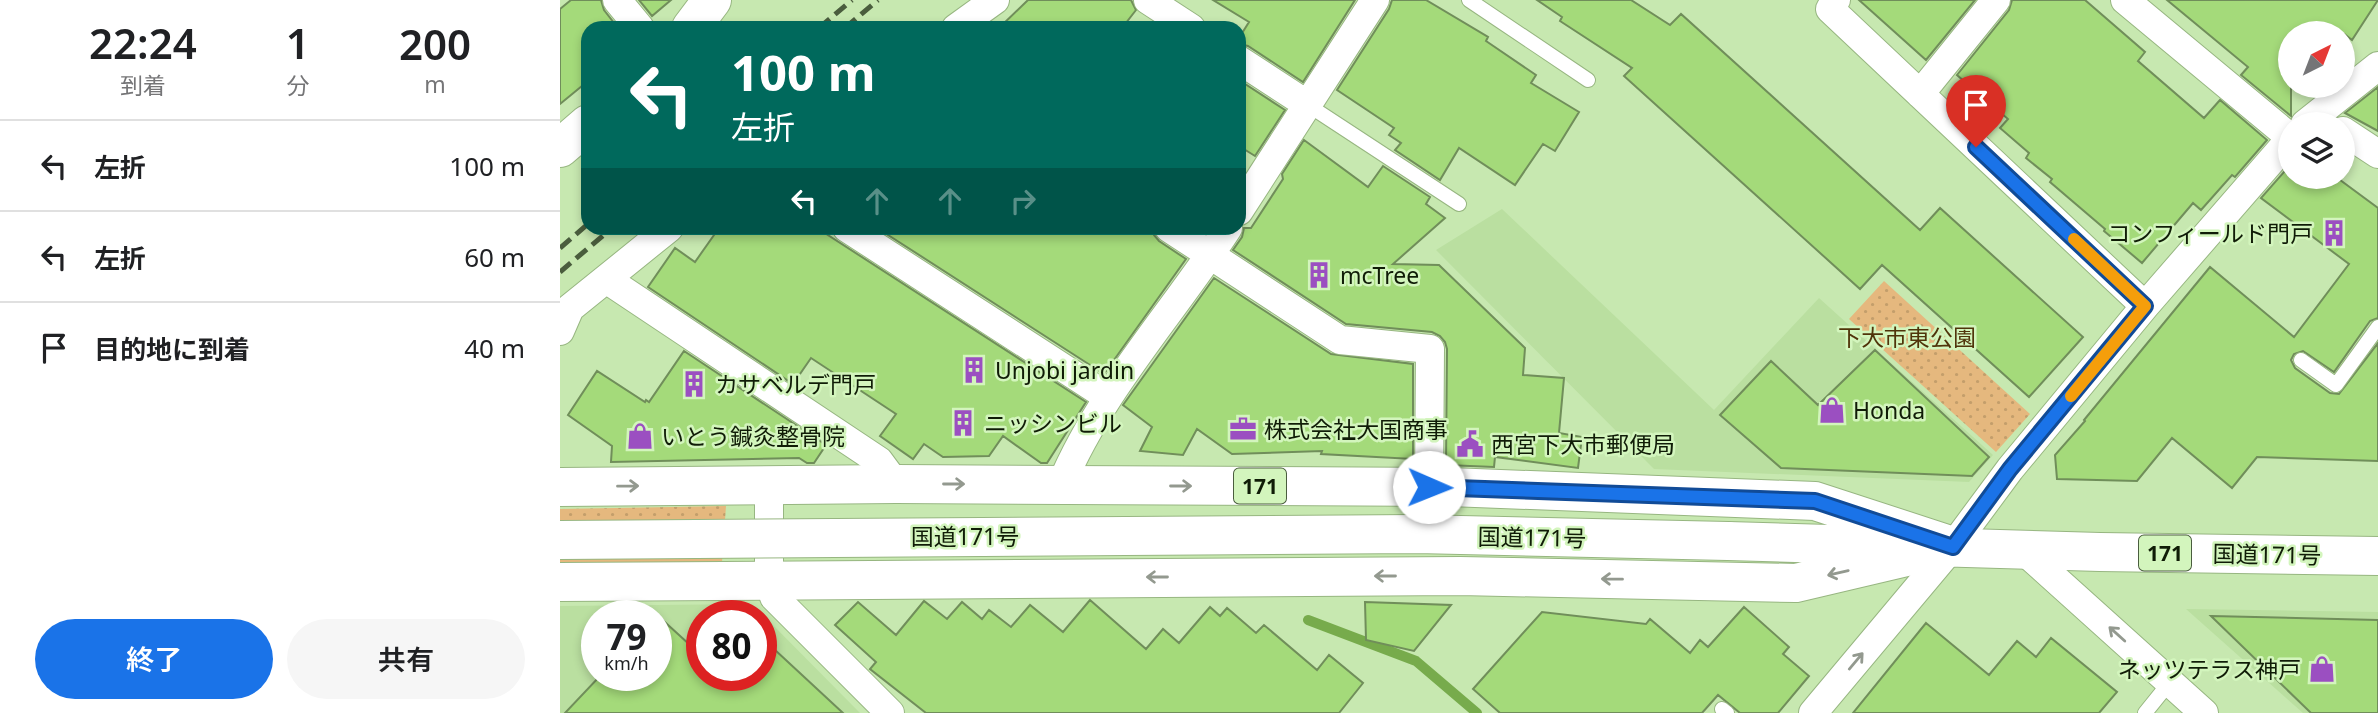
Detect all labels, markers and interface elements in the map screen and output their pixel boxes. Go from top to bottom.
text: 22:24 [89,14,197,71]
text: 1 [286,14,310,71]
text: 200 [399,15,471,72]
north arrow [2278,21,2356,98]
map controls [2278,21,2355,189]
text: 100 m [731,39,876,105]
icon: left [616,49,707,140]
text: m [424,68,446,100]
text: 到着 [120,69,166,101]
text: 分 [286,69,309,101]
pin [1946,75,2006,147]
icon: arrive [1957,86,1995,124]
text: 左折 [731,105,795,148]
button: layers [2278,112,2355,189]
icon: left [35,147,73,185]
text: 100 m [449,148,525,184]
text: 左折 [94,149,146,185]
icon: left [785,182,823,220]
icon: ahead [858,182,896,220]
icon: ahead [931,182,969,220]
icon: right [1004,182,1042,220]
place label: コンフィールド門戸 [2107,217,2313,249]
building icon: コンフィールド門戸 [2319,218,2349,248]
icon: left [35,238,73,276]
text: 60 m [464,239,525,275]
text: 左折 [94,240,146,276]
place label: mcTree [1340,259,1419,291]
building icon: mcTree [1304,260,1334,290]
park label: 下大市東公園 [1838,321,1976,353]
icon: arrive [35,329,73,367]
text: 40 m [464,330,525,366]
text: 目的地に到着 [94,331,250,367]
place label: Unjobi jardin [995,354,1134,386]
building icon: Unjobi jardin [959,355,989,385]
place label: カサベルデ門戸 [715,368,876,400]
building icon: カサベルデ門戸 [679,369,709,399]
place label: Honda [1853,394,1925,426]
shop icon: Honda [1817,395,1847,425]
place label: ニッシンビル [984,407,1122,439]
building icon: ニッシンビル [948,408,978,438]
place label: 株式会社大国商事 [1264,413,1448,445]
office icon: 株式会社大国商事 [1228,414,1258,444]
place label: いとう鍼灸整骨院 [661,420,845,452]
shop icon: いとう鍼灸整骨院 [625,421,655,451]
place label: 西宮下大市郵便局 [1491,428,1675,460]
public building icon: 西宮下大市郵便局 [1455,429,1485,459]
position arrow [1392,450,1466,524]
road number: 171 [1234,468,1286,504]
one-way arrow [942,477,965,491]
one-way arrow [616,479,639,493]
one-way arrow [1169,479,1192,492]
street label: 国道171号 [911,520,1019,552]
street label: 国道171号 [1477,520,1587,554]
road number: 171 [2139,536,2191,570]
street label: 国道171号 [2212,537,2322,571]
one-way arrow [1827,567,1850,580]
one-way arrow [1373,569,1396,583]
one-way arrow [1146,570,1169,584]
one-way arrow [1601,572,1624,586]
speed limit sign: 80 [686,600,777,691]
text: 79 [606,613,647,660]
button: 終了 [35,619,273,699]
button: 共有 [287,619,525,699]
one-way arrow [2109,626,2126,643]
text: km/h [604,651,649,675]
one-way arrow [1849,652,1864,670]
place label: ネッツテラス神戸 [2117,653,2301,685]
shop icon: ネッツテラス神戸 [2307,654,2337,684]

